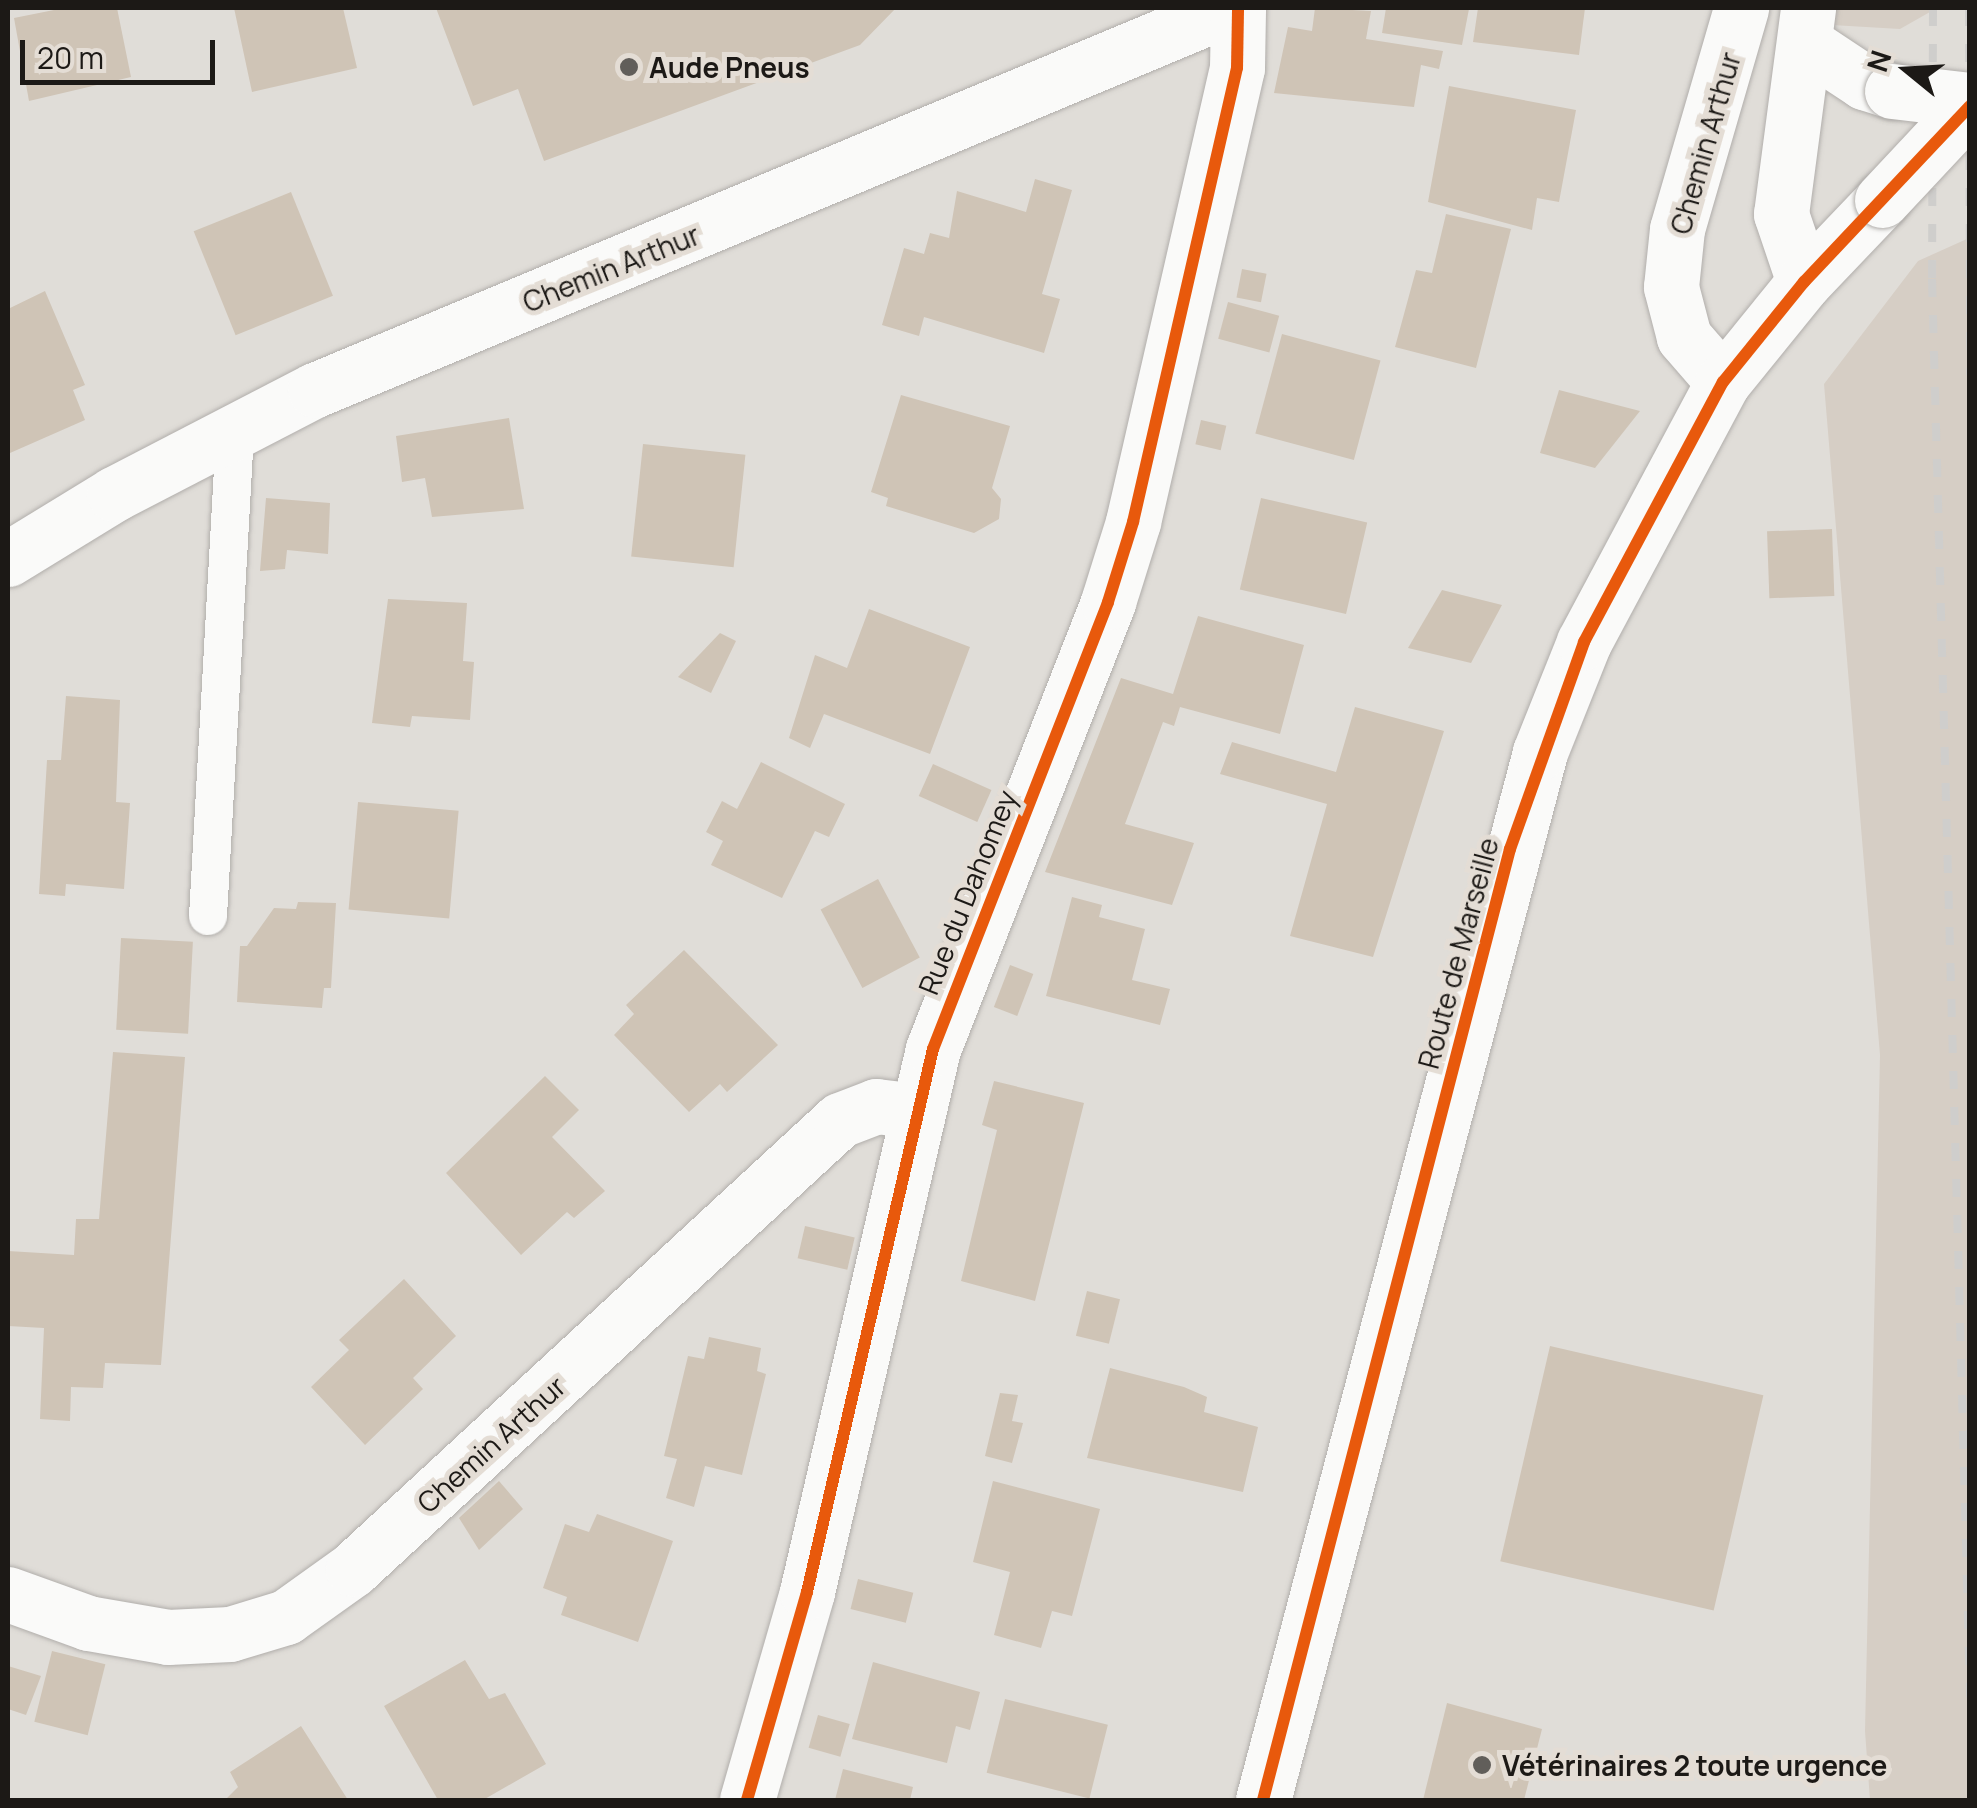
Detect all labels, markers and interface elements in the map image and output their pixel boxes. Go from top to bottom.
scale bar [25,20,220,82]
north arrow [1857,20,1957,120]
text: 20 m [37,37,104,78]
text: N [1857,45,1900,76]
street label: Chemin Arthur [1663,48,1747,238]
place label: Aude Pneus [649,50,810,84]
marker: Aude Pneus [618,56,640,78]
street label: Chemin Arthur [518,217,704,319]
street label: Rue du Dahomey [911,785,1023,999]
street label: Route de Marseille [1411,834,1505,1072]
street label: Chemin Arthur [410,1369,572,1519]
place label: Vétérinaires 2 toute urgence [1502,1748,1887,1782]
marker: Vétérinaires 2 toute urgence [1471,1754,1493,1776]

